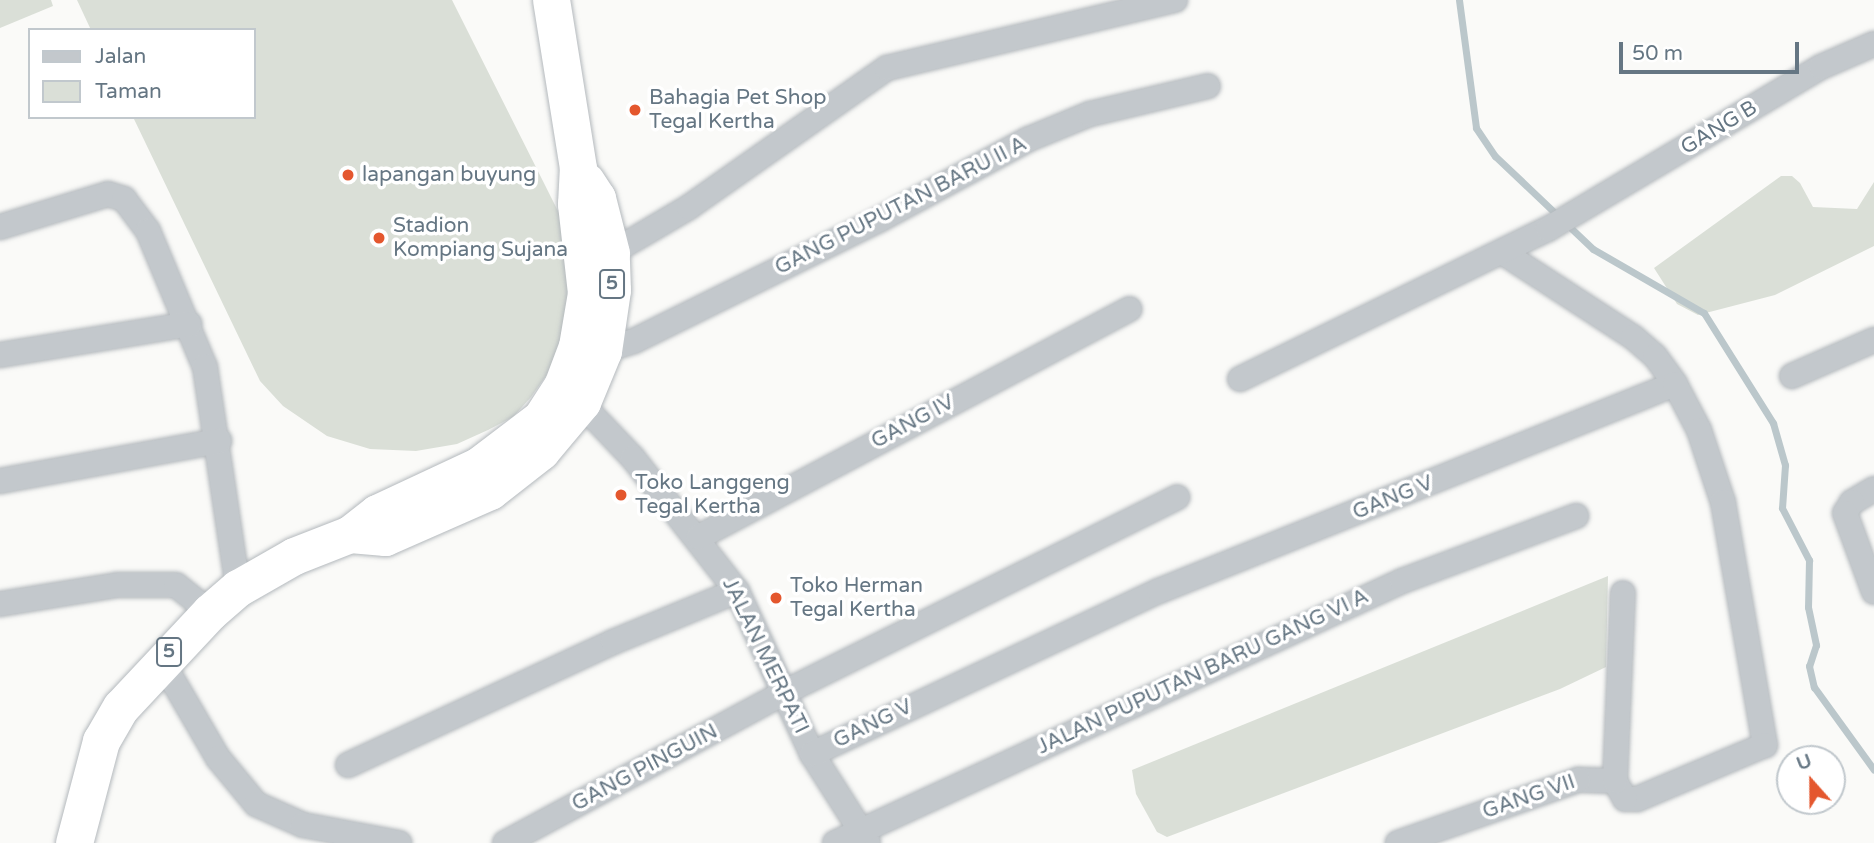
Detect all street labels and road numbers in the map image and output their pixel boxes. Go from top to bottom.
street label: GANG B [1676,95,1762,161]
street label: GANG PUPUTAN BARU II A [771,131,1031,281]
road number: 5 [598,268,626,300]
street label: GANG IV [867,390,959,454]
street label: GANG V [1349,471,1437,525]
street label: JALAN MERPATI [716,574,814,738]
street label: JALAN PUPUTAN BARU GANG VI A [1033,584,1373,760]
road number: 5 [155,636,183,667]
street label: GANG V [830,694,916,754]
street label: GANG PINGUIN [568,719,722,817]
street label: GANG VII [1479,769,1579,825]

